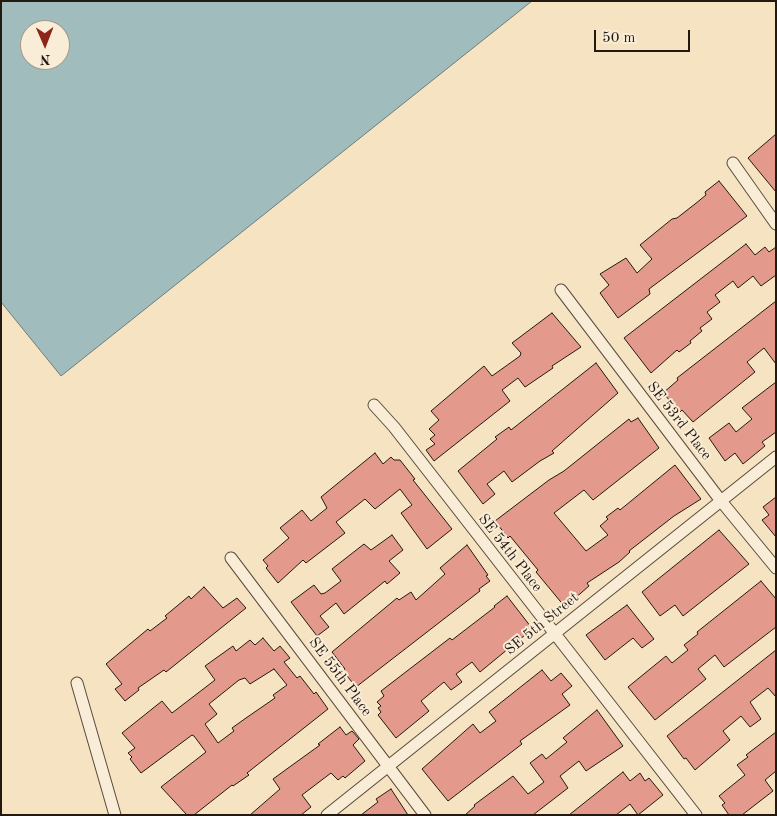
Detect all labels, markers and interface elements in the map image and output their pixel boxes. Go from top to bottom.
north arrow [20,20,70,70]
scale bar [597,20,693,52]
text: 50 m [602,31,636,46]
text: N [40,52,51,66]
street label: SE 53rd Place [643,378,715,464]
street label: SE 54th Place [474,510,546,596]
street label: SE 5th Street [501,589,583,659]
street label: SE 55th Place [305,634,375,720]

